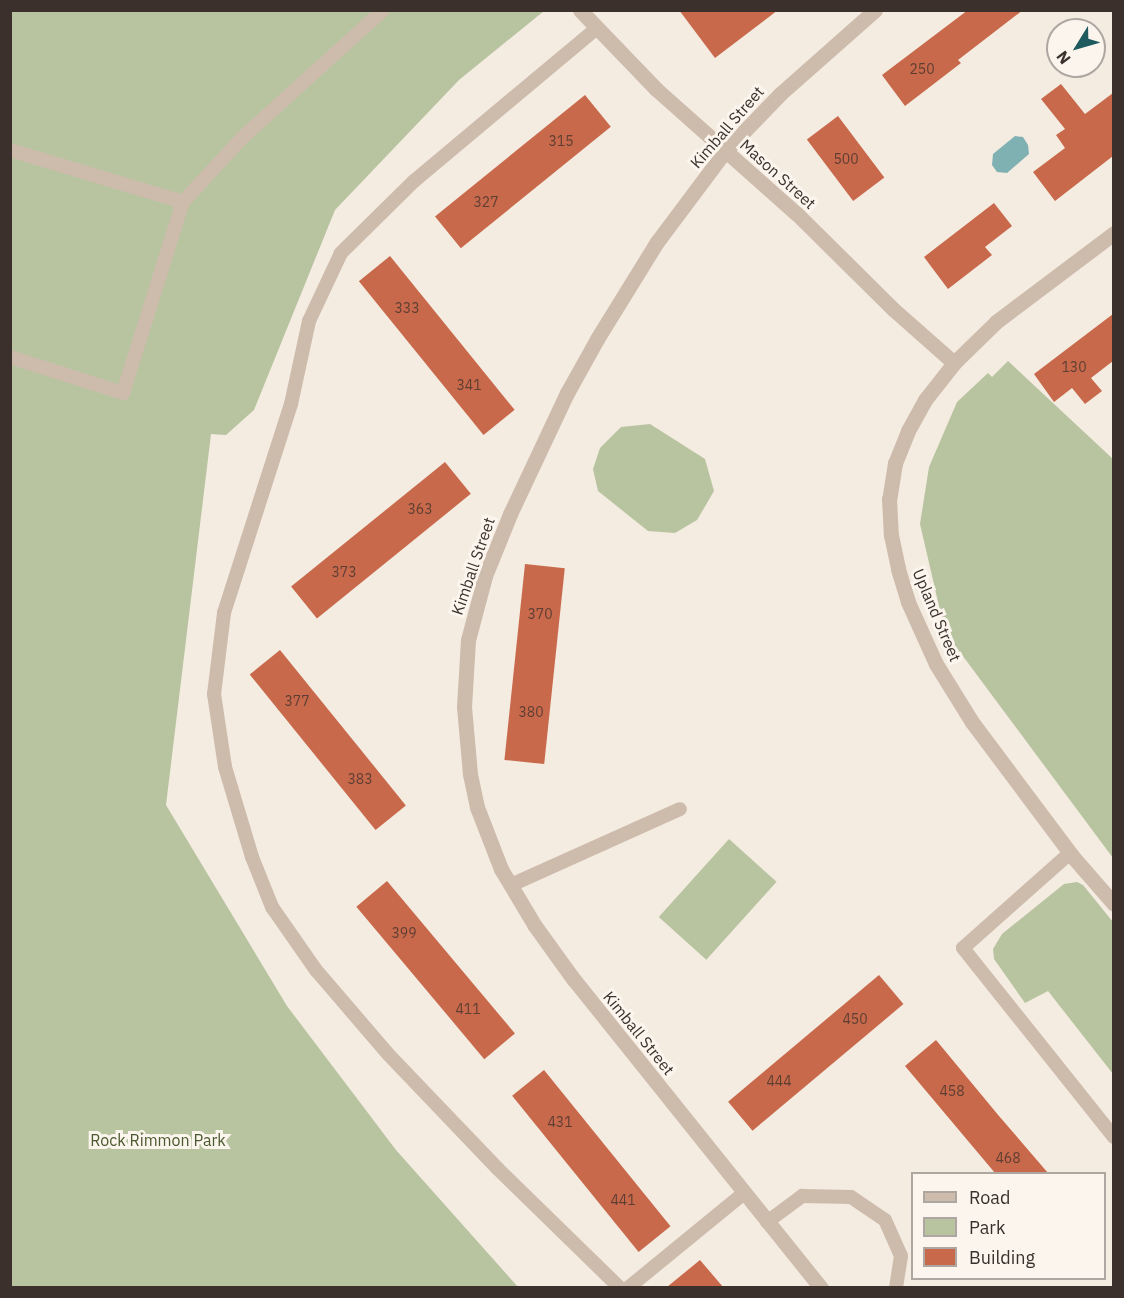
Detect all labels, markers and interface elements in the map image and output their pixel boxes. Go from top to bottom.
north arrow [1046,18,1106,78]
text: N [1052,47,1075,68]
house number: 250 [909,61,935,77]
street label: Kimball Street [686,82,768,172]
house number: 315 [548,133,574,149]
street label: Mason Street [736,135,820,213]
house number: 500 [833,151,859,167]
house number: 327 [473,194,499,210]
house number: 333 [394,300,420,316]
house number: 130 [1061,359,1087,375]
house number: 341 [456,377,482,393]
house number: 363 [407,501,433,517]
street label: Kimball Street [447,515,499,617]
house number: 373 [331,564,357,580]
street label: Upland Street [909,566,965,664]
house number: 370 [527,606,553,622]
house number: 377 [284,693,310,709]
house number: 380 [518,704,544,720]
house number: 383 [347,771,373,787]
house number: 399 [391,925,417,941]
street label: Kimball Street [599,987,679,1079]
house number: 411 [455,1001,481,1017]
house number: 450 [842,1011,868,1027]
house number: 444 [766,1073,792,1089]
house number: 458 [939,1083,965,1099]
house number: 431 [547,1114,573,1130]
park label: Rock Rimmon Park [90,1130,226,1150]
house number: 468 [995,1150,1021,1166]
legend [911,1172,1106,1280]
text: Road [969,1186,1010,1209]
house number: 441 [610,1192,636,1208]
text: Park [969,1216,1005,1239]
text: Building [969,1246,1035,1269]

